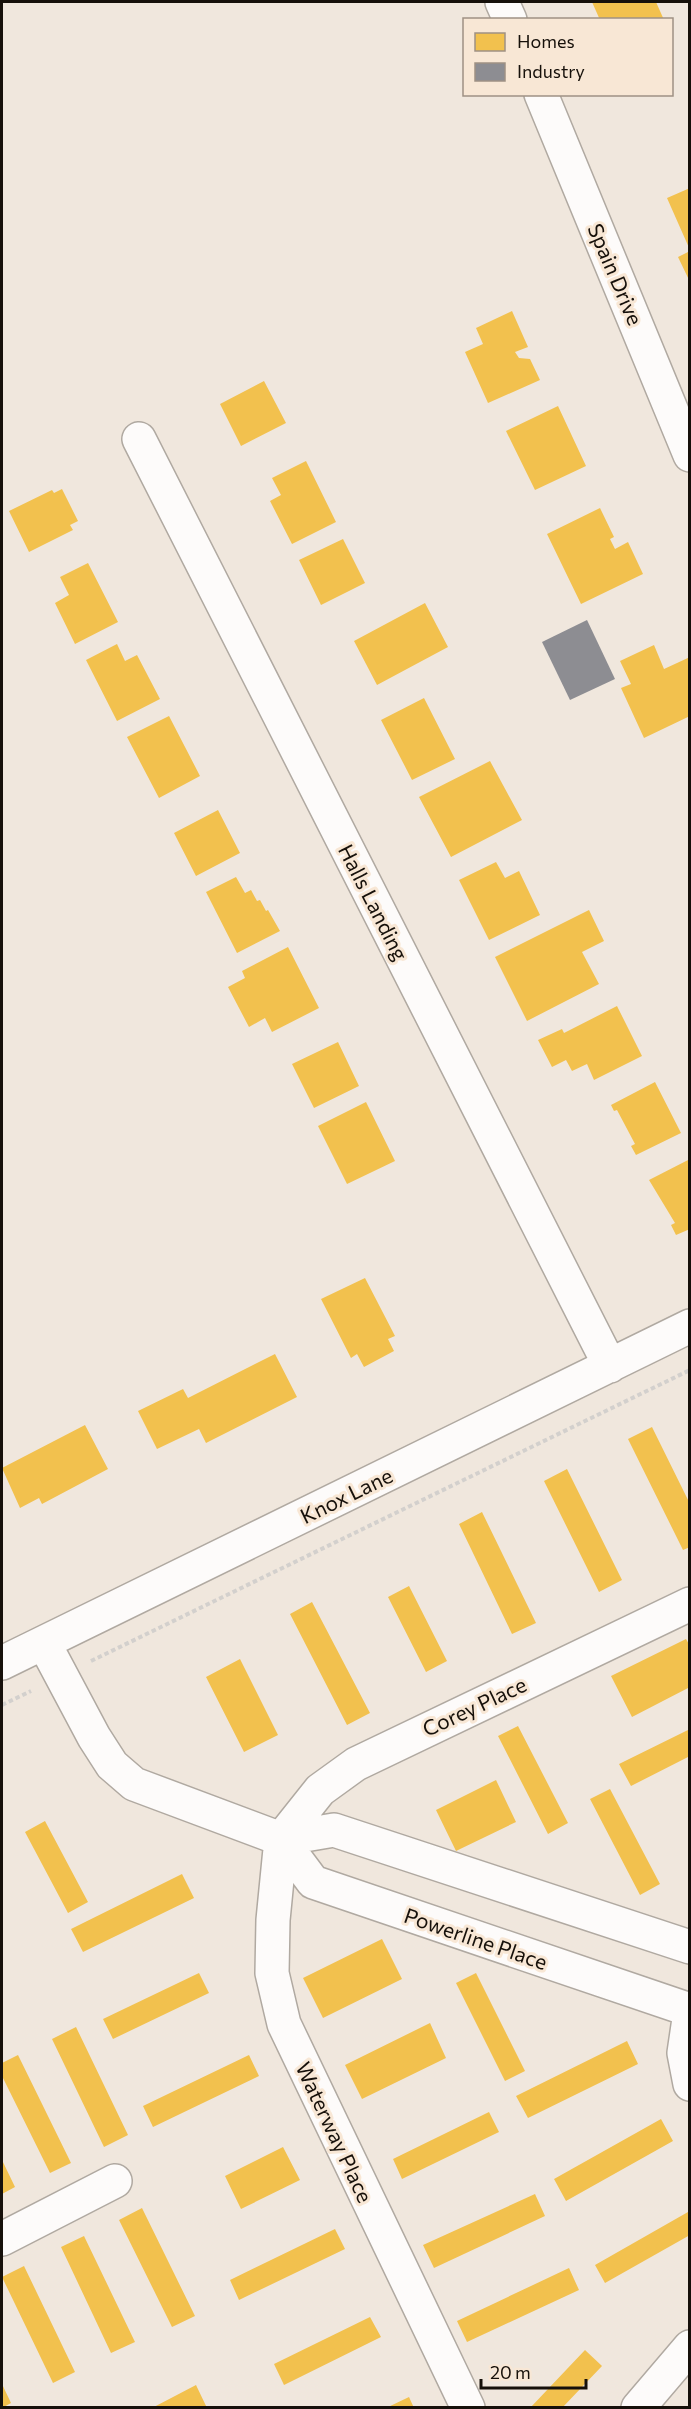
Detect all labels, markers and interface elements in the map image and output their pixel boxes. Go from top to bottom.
legend [463,18,673,96]
text: Homes [517,30,575,52]
text: Industry [517,60,585,82]
street label: Spain Drive [583,219,649,329]
street label: Halls Landing [334,840,414,964]
street label: Knox Lane [296,1462,396,1528]
street label: Corey Place [418,1671,530,1741]
street label: Powerline Place [401,1902,551,1974]
street label: Waterway Place [291,2058,379,2206]
scale bar [481,2352,586,2390]
text: 20 m [490,2361,531,2383]

